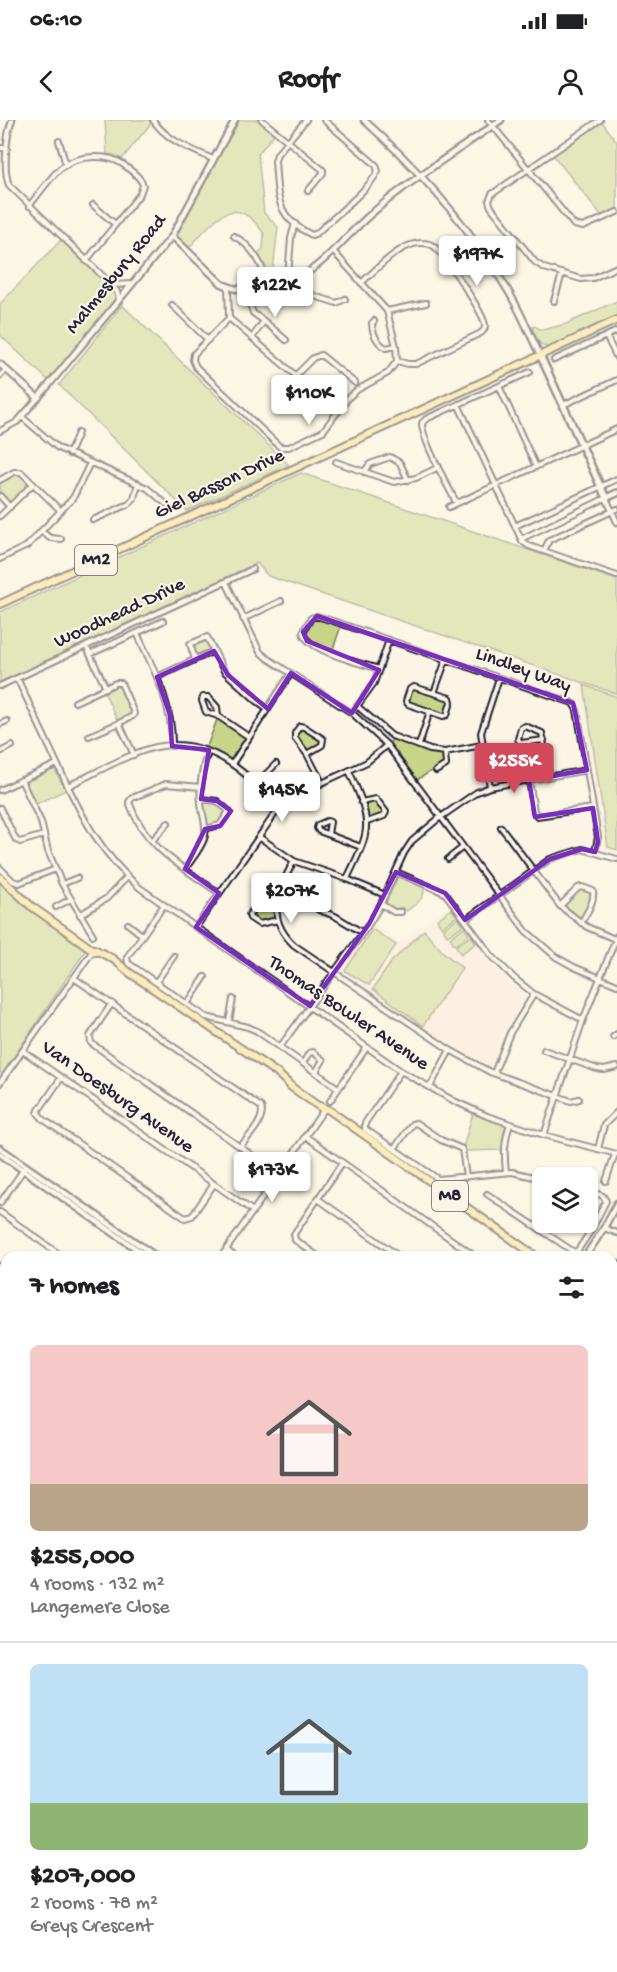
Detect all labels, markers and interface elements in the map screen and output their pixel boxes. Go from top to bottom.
text: 06:10 [30,8,82,34]
icon: back [30,65,63,98]
text: Roofr [279,65,339,97]
icon: person [554,65,587,98]
street label: Malmesbury Road [62,209,173,339]
pin: $197K [435,236,519,287]
text: $197K [453,244,501,267]
pin: $122K [233,267,317,318]
text: $122K [251,275,299,298]
pin: $110K [267,375,351,426]
text: $110K [285,383,333,406]
street label: Giel Basson Drive [151,445,289,525]
road number: M12 [75,545,117,575]
street label: Woodhead Drive [51,573,190,654]
street label: Lindley Way [472,643,574,699]
pin: $255K [472,743,556,794]
text: $255K [489,751,539,774]
pin: $145K [240,772,324,823]
text: $145K [258,780,306,803]
pin: $207K [249,873,333,924]
text: $207K [265,881,317,904]
street label: Thomas Bowler Avenue [262,951,433,1077]
street label: Van Doesburg Avenue [36,1036,198,1160]
pin: $173K [230,1152,314,1203]
text: $173K [248,1160,296,1183]
map controls [532,1167,598,1233]
button: layers [532,1167,598,1233]
road number: M8 [432,1181,468,1211]
icon: filters [555,1271,588,1304]
text: 7 homes [30,1272,119,1303]
icon: home [255,1384,363,1492]
text: $255,000 [30,1543,134,1574]
text: 4 rooms · 132 m² [30,1574,164,1597]
text: Langemere Close [30,1597,170,1620]
icon: home [255,1703,363,1811]
text: $207,000 [30,1862,135,1893]
text: 2 rooms · 78 m² [30,1893,158,1916]
text: Greys Crescent [30,1916,152,1939]

